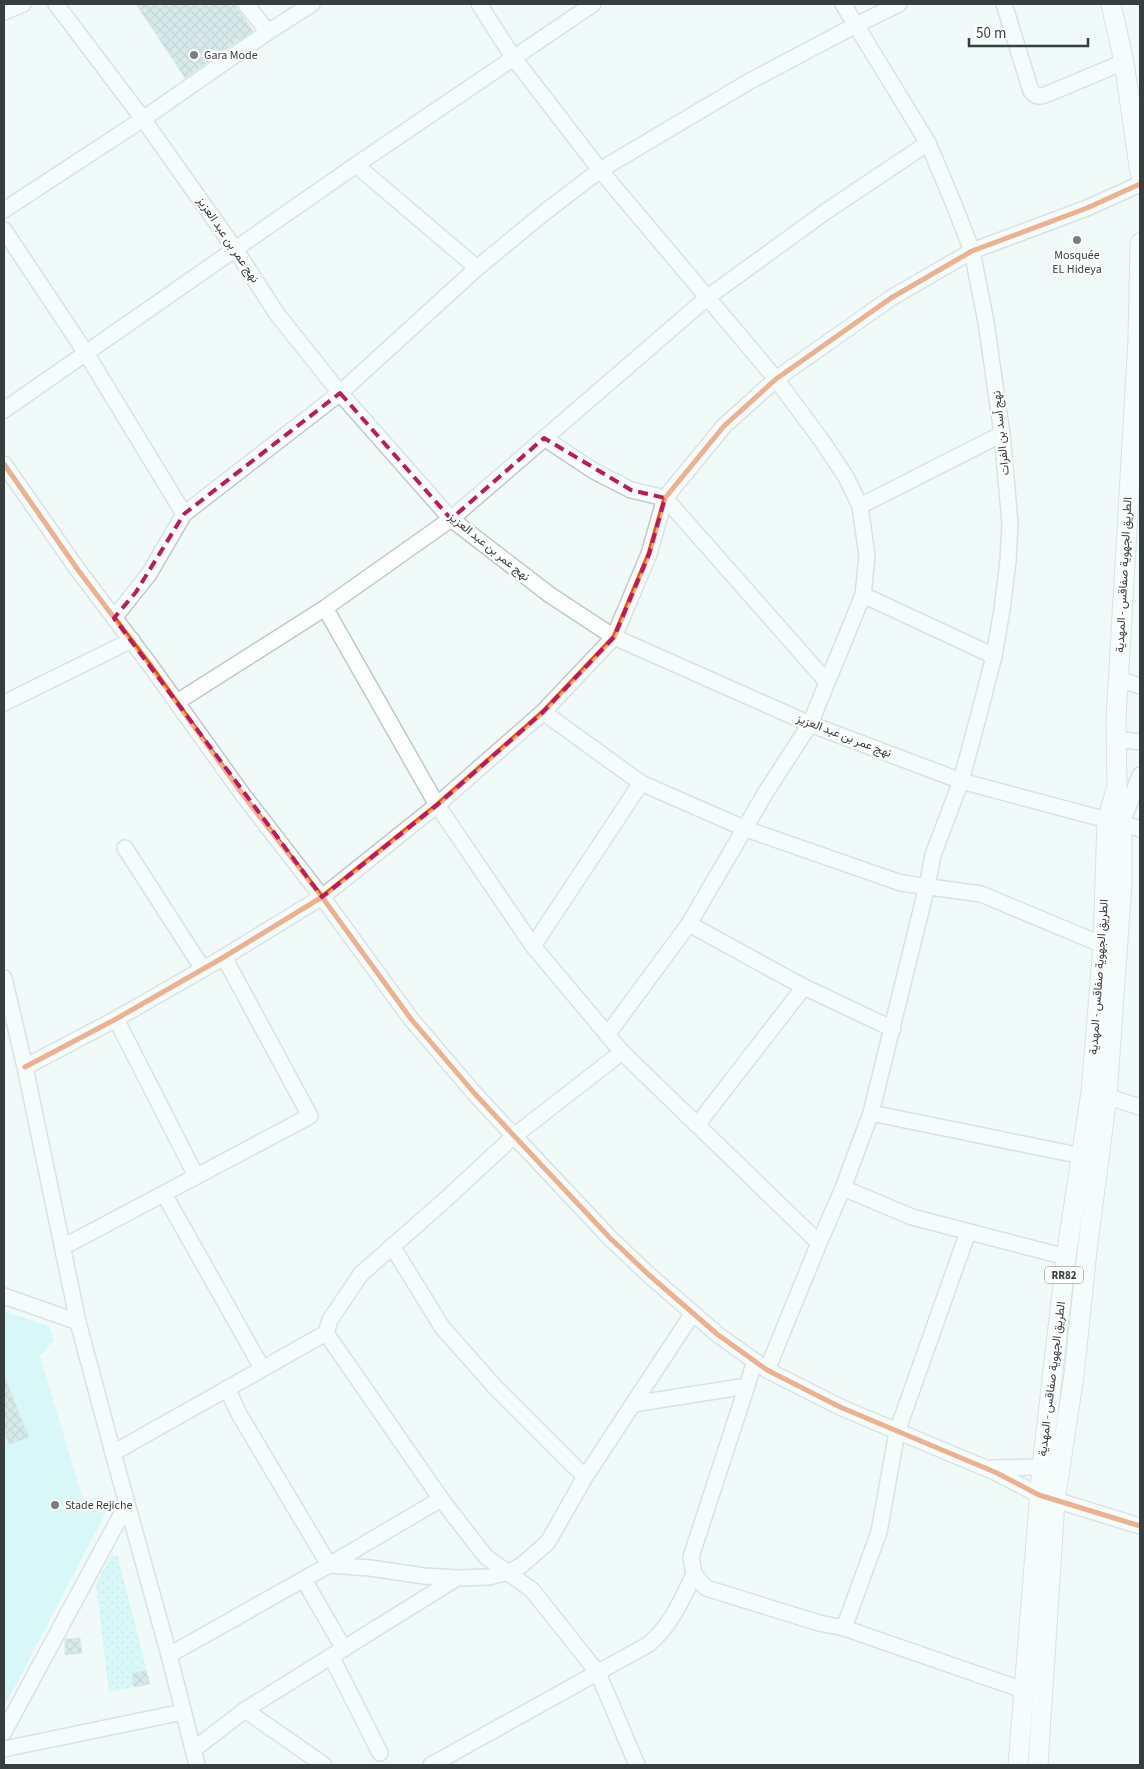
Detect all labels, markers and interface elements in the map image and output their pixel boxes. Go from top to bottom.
scale bar [969,15,1088,47]
text: 50 m [976,23,1006,44]
place label: Gara Mode [204,47,258,64]
marker: Gara Mode [188,49,200,61]
street label: نهج عمر بن عبد العزيز [192,193,263,286]
marker: Mosquée EL Hideya [1071,234,1083,246]
place label: Mosquée EL Hideya [1052,247,1102,278]
street label: نهج أسد بن الفرات [988,390,1014,476]
street label: الطريق الجهوية صفاقس - المهدية [1111,497,1137,653]
street label: نهج عمر بن عبد العزيز [444,508,533,585]
street label: نهج عمر بن عبد العزيز [793,710,894,762]
street label: الطريق الجهوية صفاقس - المهدية [1085,899,1113,1055]
road number: RR82 [1045,1266,1083,1284]
street label: الطريق الجهوية صفاقس - المهدية [1034,1301,1070,1457]
place label: Stade Rejiche [65,1497,133,1514]
marker: Stade Rejiche [49,1499,61,1511]

